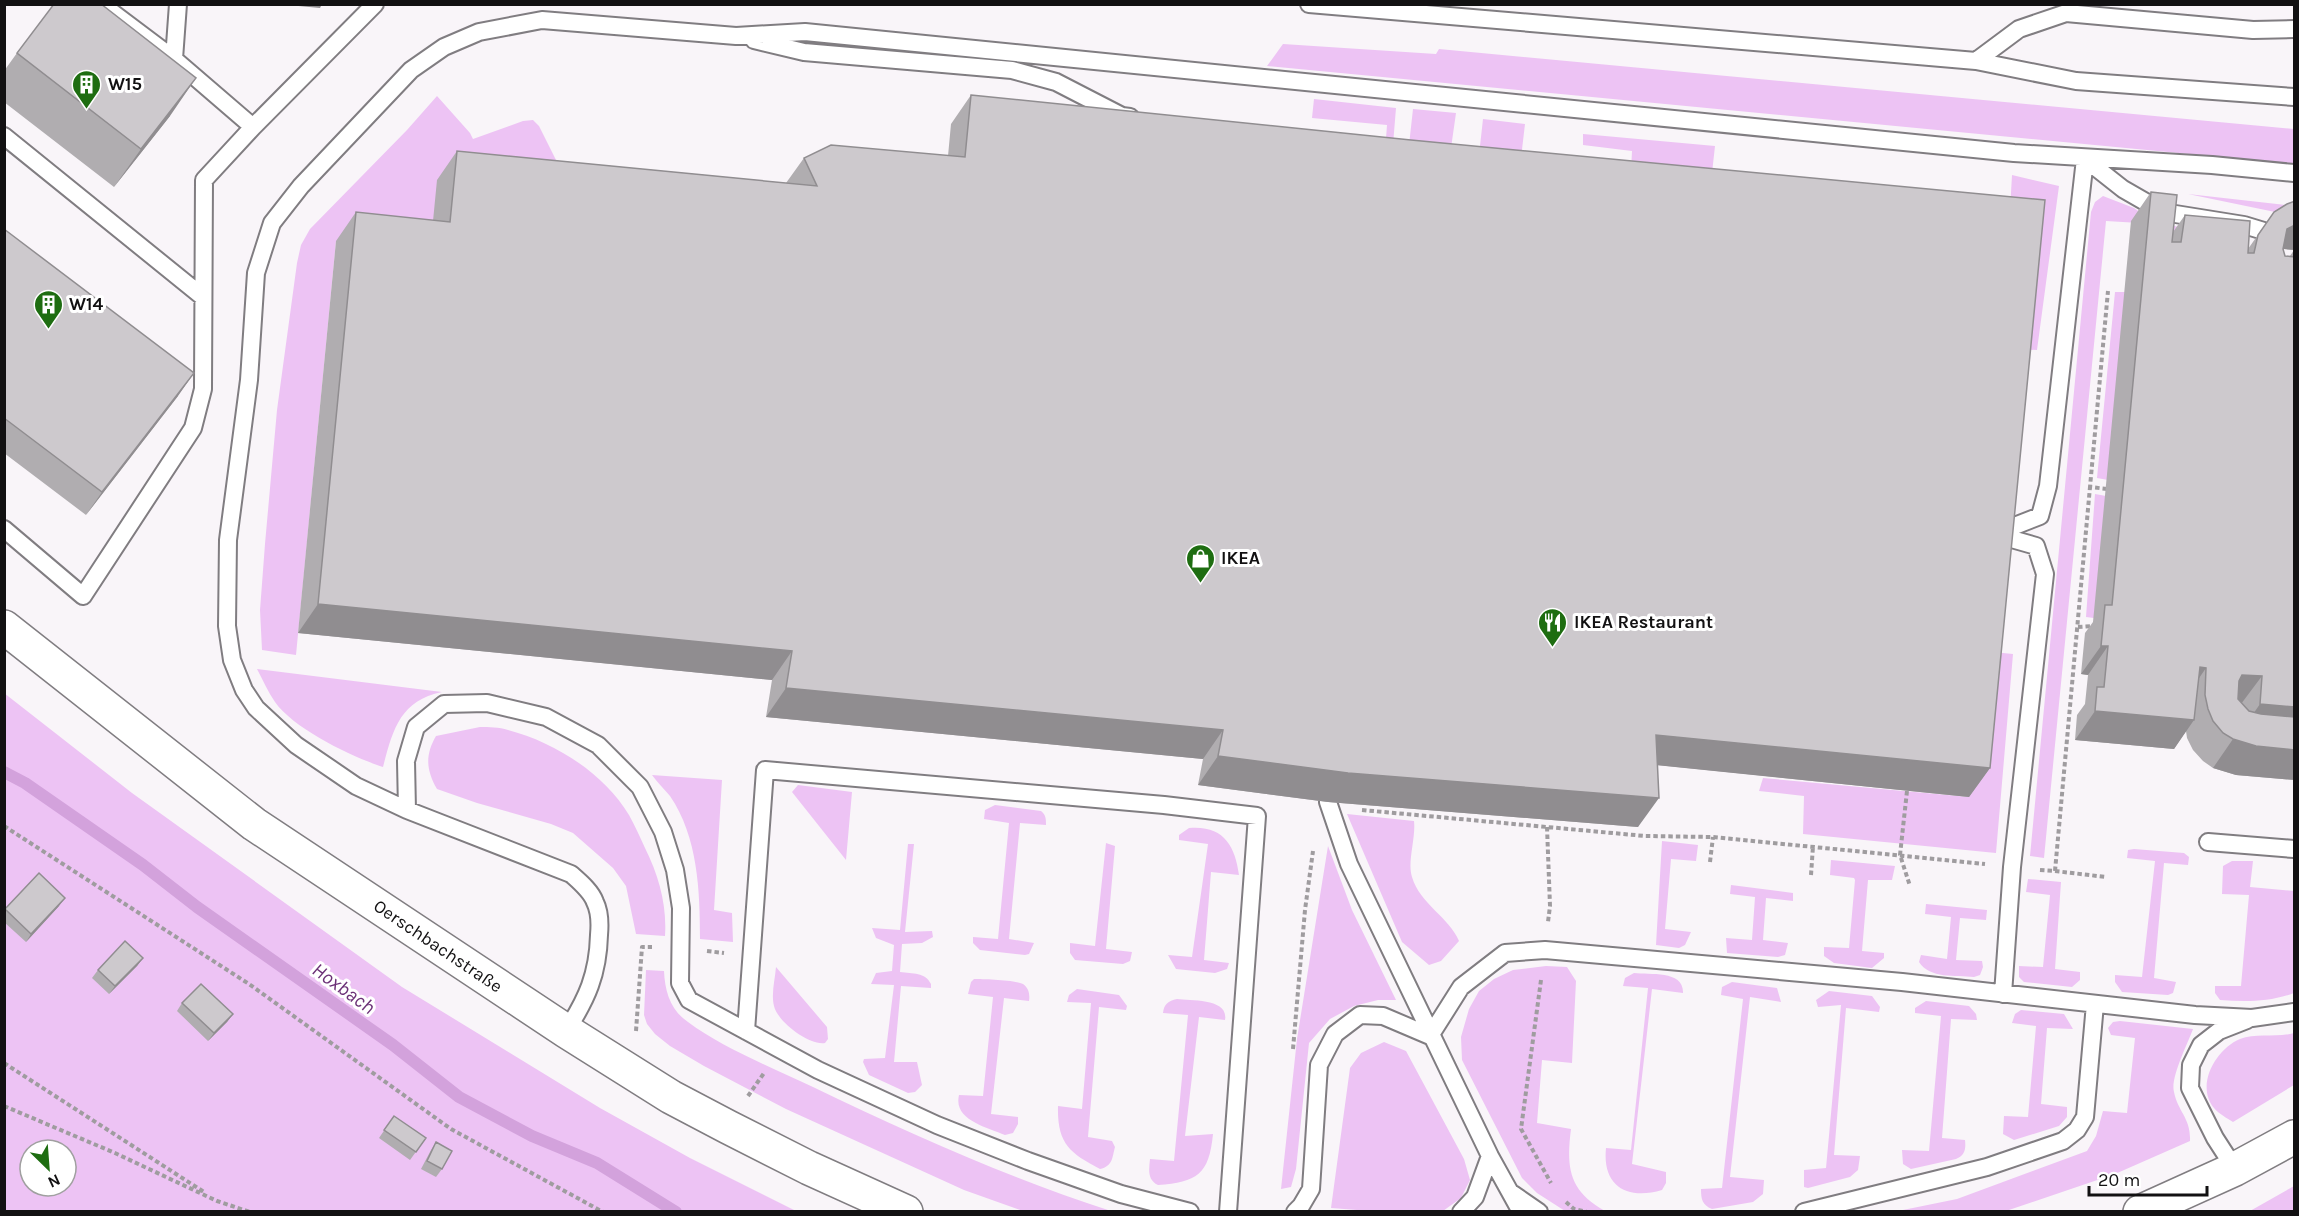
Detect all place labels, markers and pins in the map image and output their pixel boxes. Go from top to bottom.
building icon: W15 [71,68,103,110]
place label: W15 [108,73,142,95]
building icon: W14 [32,288,64,330]
place label: W14 [69,293,103,315]
shop icon: IKEA [1184,542,1216,584]
place label: IKEA [1221,547,1260,569]
restaurant icon: IKEA Restaurant [1537,606,1569,648]
place label: IKEA Restaurant [1574,611,1713,633]

